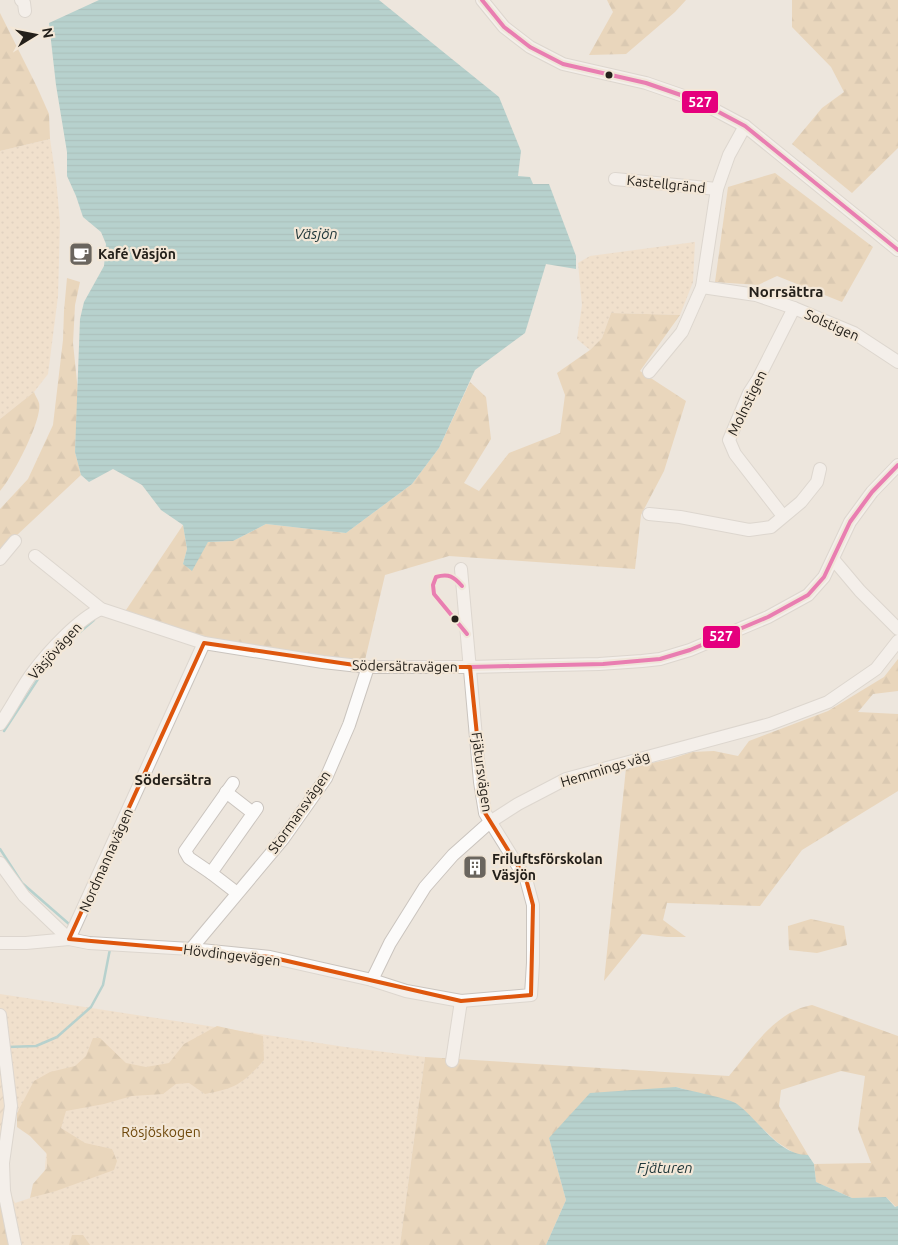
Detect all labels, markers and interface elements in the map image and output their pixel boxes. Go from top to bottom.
north arrow [10,10,60,60]
text: N [39,26,57,39]
unlabelled marker [604,70,614,80]
line badge: 527 [681,90,719,114]
text: 527 [688,94,712,110]
street label: Kastellgränd [626,172,706,196]
water label: Väsjön [294,225,338,242]
cafe icon: Kafé Väsjön [68,241,94,267]
place label: Kafé Väsjön [98,246,176,262]
district label: Norrsättra [749,283,823,300]
street label: Solstigen [802,306,862,344]
street label: Molnstigen [724,368,770,438]
unlabelled marker [450,614,460,624]
street label: Väsjövägen [25,619,85,683]
line badge: 527 [702,625,741,649]
text: 527 [709,628,733,644]
street label: Södersätravägen [352,657,458,675]
street label: Fjätursvägen [468,731,496,813]
street label: Hemmings väg [558,748,652,790]
street label: Stormansvägen [264,767,334,857]
district label: Södersätra [134,771,212,788]
street label: Nordmannavägen [76,806,136,914]
place label: Friluftsförskolan Väsjön [492,851,603,883]
building icon: Friluftsförskolan Väsjön [462,854,488,880]
street label: Hövdingevägen [182,941,282,969]
park label: Rösjöskogen [121,1124,201,1140]
water label: Fjäturen [637,1159,693,1176]

